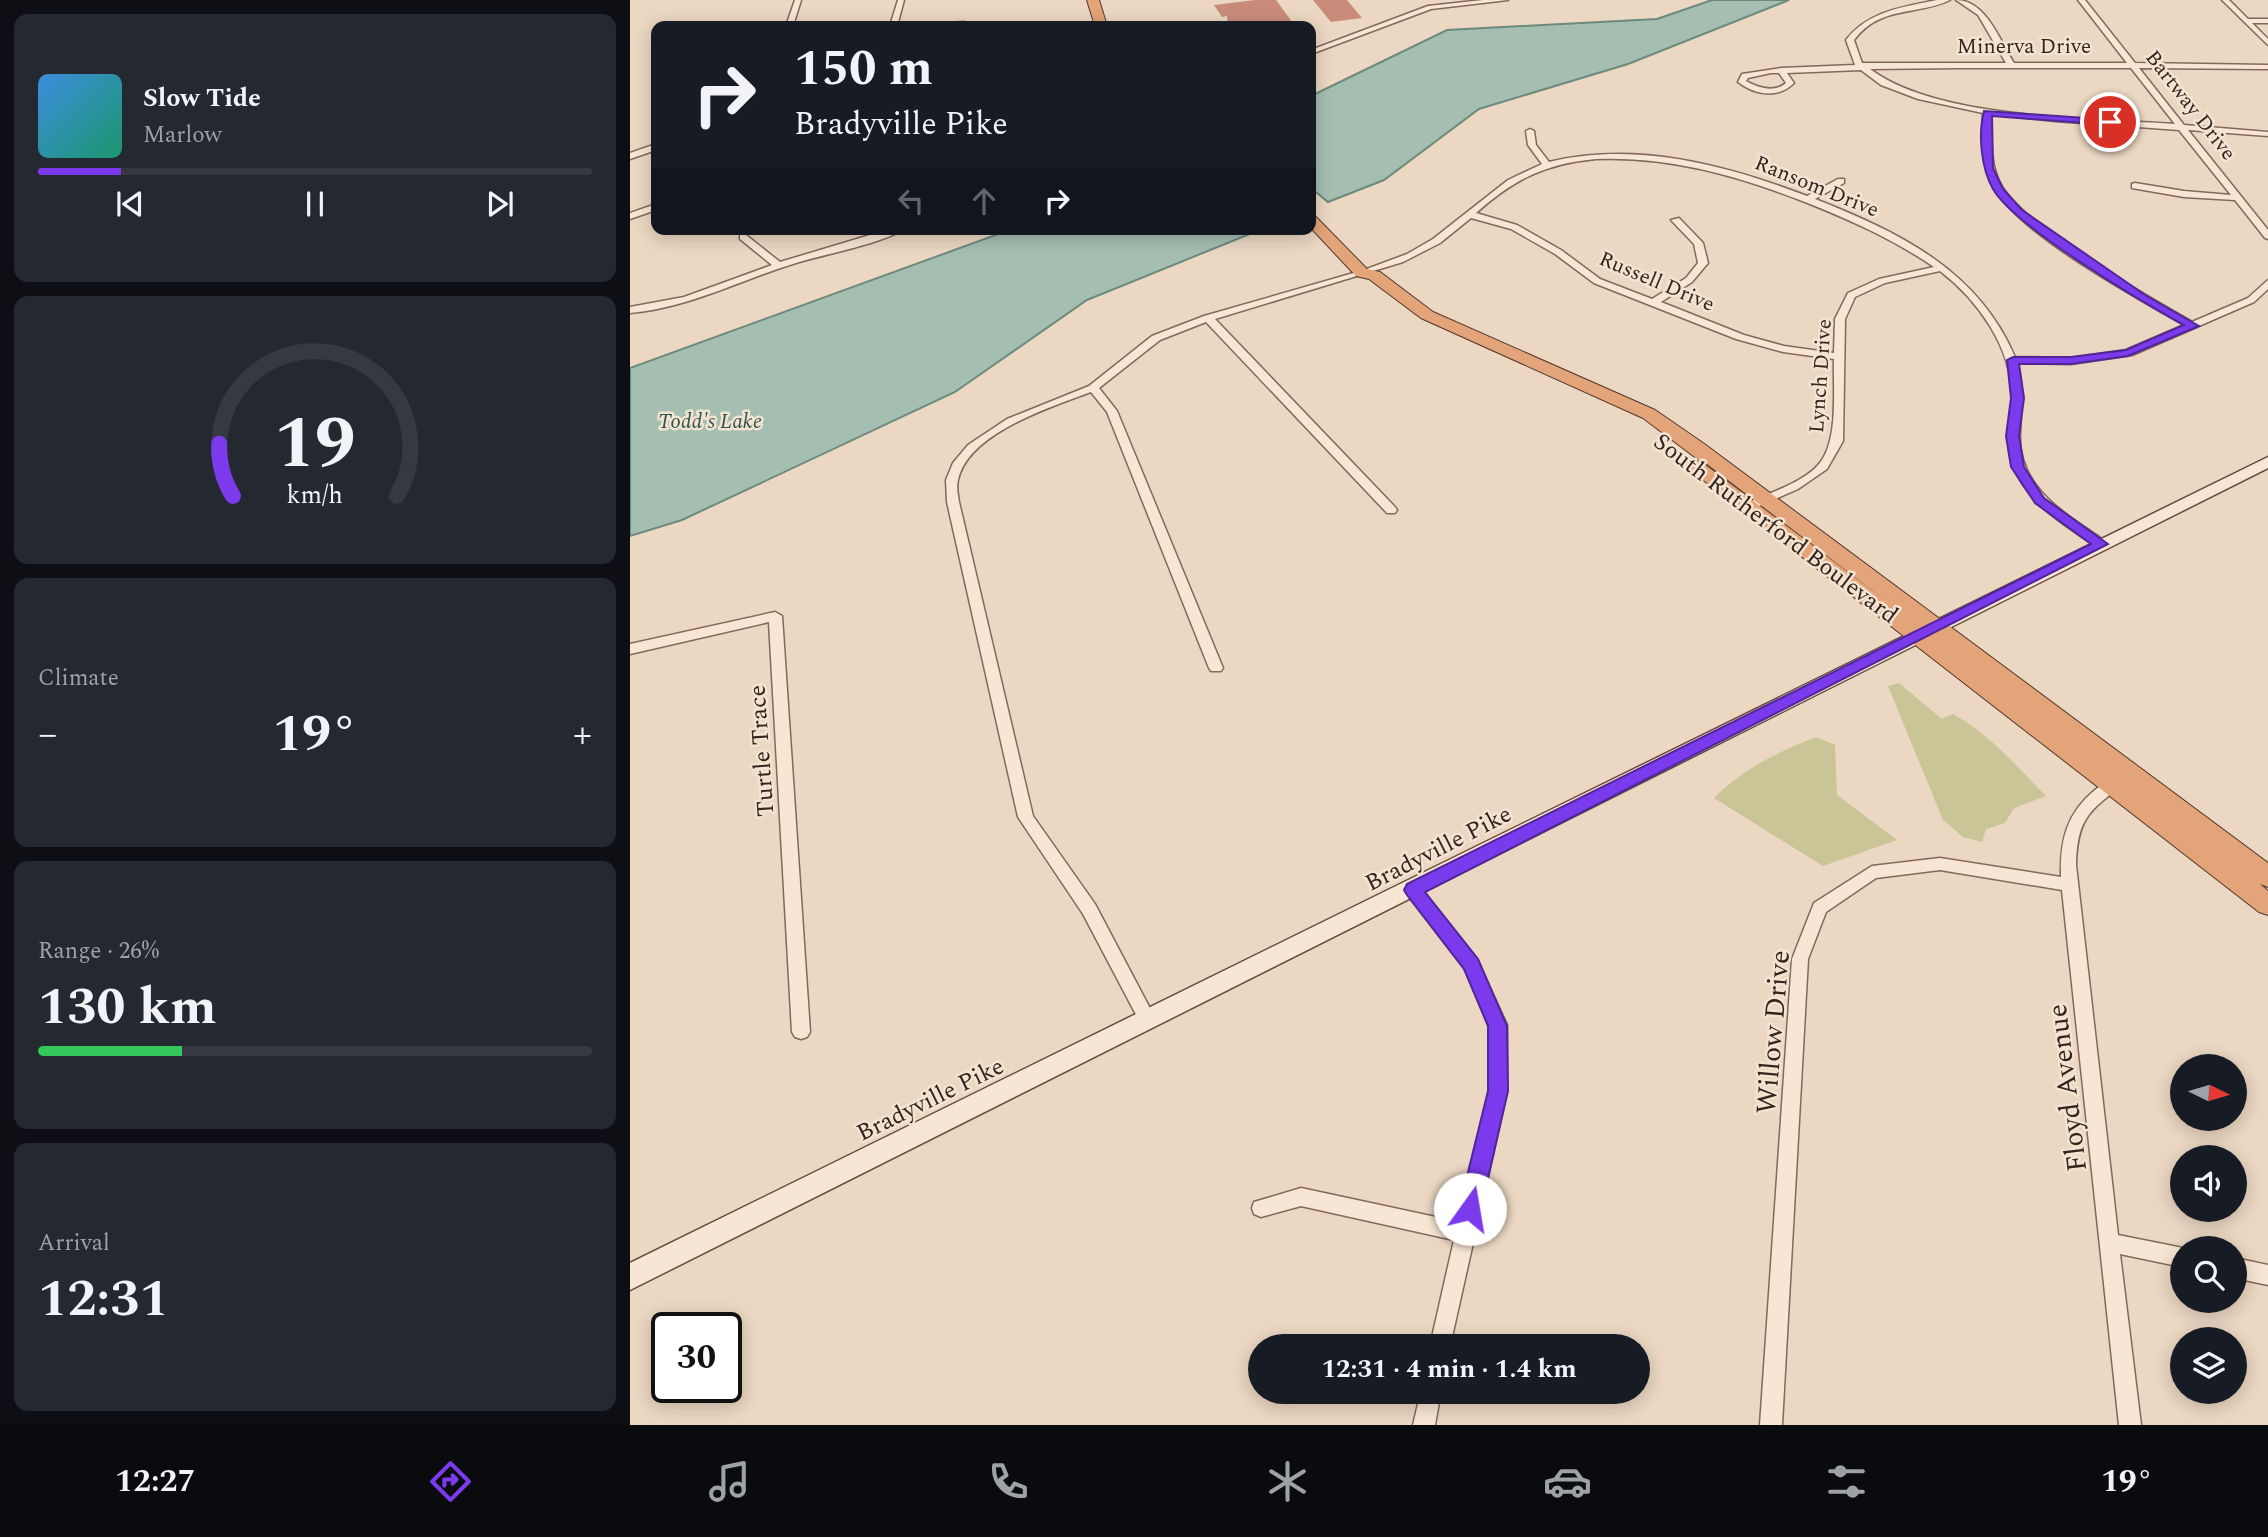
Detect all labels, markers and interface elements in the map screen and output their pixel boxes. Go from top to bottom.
street label: Minerva Drive [1957,31,2091,63]
text: 150 m [794,32,933,107]
street label: Bartway Drive [2137,44,2244,168]
icon: right [679,49,770,140]
text: Slow Tide [143,78,261,118]
pin [2080,92,2140,152]
text: Bradyville Pike [794,100,1008,149]
icon: arrive [2091,103,2129,141]
text: Marlow [143,118,222,153]
street label: Ransom Drive [1750,147,1884,226]
icon: left [892,182,930,220]
icon: ahead [965,182,1003,220]
icon: right [1038,182,1076,220]
icon: previous [111,185,149,223]
icon: pause [296,185,334,223]
icon: next [481,185,519,223]
street label: Russell Drive [1594,243,1719,321]
street label: Lynch Drive [1801,318,1841,434]
text: 19 [274,390,356,501]
water label: Todd's Lake [658,406,762,438]
street label: South Rutherford Boulevard [1645,425,1906,633]
text: km/h [287,477,343,515]
text: Climate [38,661,119,696]
street label: Turtle Trace [739,684,785,818]
text: 19° [273,695,357,774]
text: − [38,706,57,764]
text: + [573,706,592,764]
street label: Bradyville Pike [1359,796,1518,901]
text: Range · 26% [38,934,159,969]
street label: Willow Drive [1745,948,1802,1116]
text: 130 km [38,968,217,1047]
street label: Floyd Avenue [2036,1002,2099,1174]
street label: Bradyville Pike [850,1049,1010,1151]
north arrow [2170,1054,2247,1130]
map controls [2170,1054,2247,1404]
button: sound [2170,1145,2247,1222]
position arrow [1433,1172,1507,1246]
text: Arrival [38,1226,110,1261]
button: search [2170,1236,2247,1313]
text: 12:31 [38,1260,169,1339]
speed limit sign: 30 [651,1312,742,1403]
button: layers [2170,1327,2247,1404]
text: 12:31 · 4 min · 1.4 km [1321,1349,1577,1389]
text: 12:27 [115,1457,195,1506]
icon: directions [426,1457,475,1506]
icon: music [705,1457,754,1506]
icon: phone [984,1457,1033,1506]
icon: climate [1263,1457,1312,1506]
icon: car [1543,1457,1592,1506]
icon: filters [1822,1457,1871,1506]
text: 19° [2101,1457,2153,1506]

